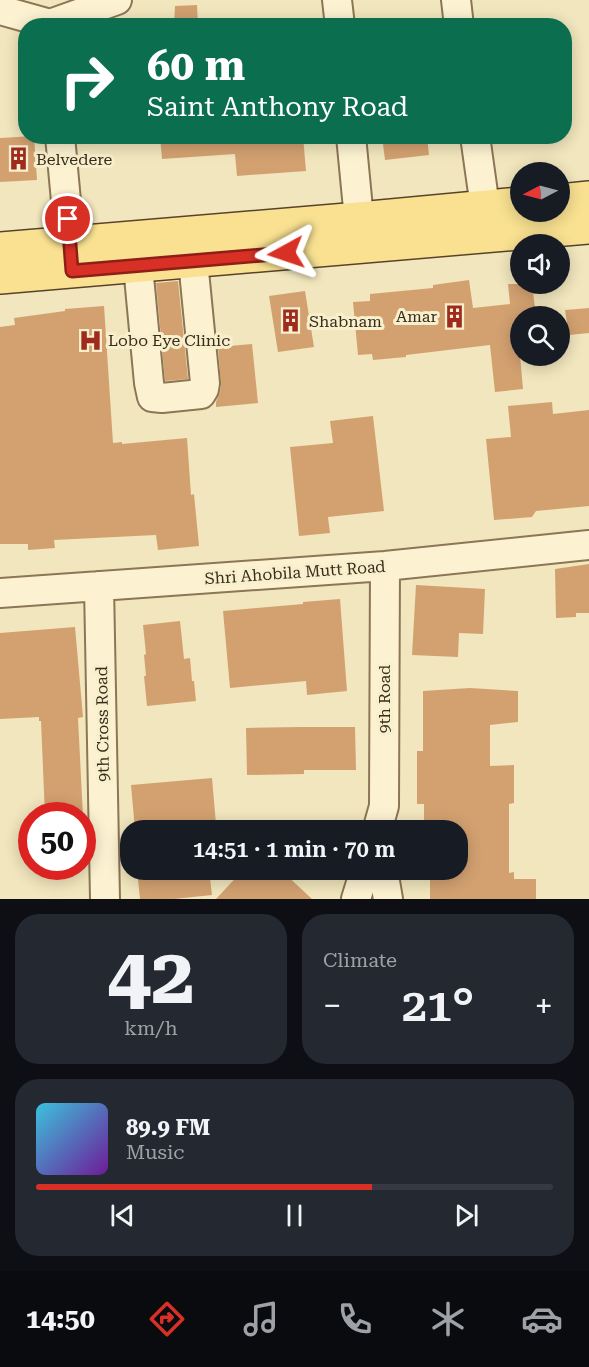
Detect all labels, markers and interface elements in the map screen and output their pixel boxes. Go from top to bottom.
text: 60 m [147,41,245,90]
icon: right [48,42,126,120]
text: Saint Anthony Road [147,91,408,123]
building icon: Belvedere [5,146,31,172]
place label: Belvedere [36,150,113,169]
north arrow [510,162,570,222]
map controls [510,162,570,366]
pin [42,193,93,244]
icon: arrive [51,202,84,235]
position arrow [254,221,318,285]
button: sound [510,234,570,294]
building icon: Amar [442,303,468,329]
button: search [510,306,570,366]
place label: Amar [396,307,437,326]
building icon: Shabnam [278,308,304,334]
place label: Shabnam [309,312,382,331]
hospital icon: Lobo Eye Clinic [77,327,103,353]
place label: Lobo Eye Clinic [108,331,230,350]
street label: Shri Ahobila Mutt Road [204,557,386,588]
street label: 9th Road [375,665,394,733]
street label: 9th Cross Road [92,666,113,782]
speed limit sign: 50 [18,802,96,880]
text: 14:51 · 1 min · 70 m [193,837,395,862]
text: 42 [107,931,195,1022]
text: Climate [323,948,397,972]
text: 21° [402,979,474,1032]
text: − [323,986,341,1025]
text: + [535,986,553,1025]
text: km/h [124,1016,178,1040]
text: 89.9 FM [126,1115,210,1140]
text: Music [126,1140,185,1164]
icon: previous [106,1199,139,1232]
icon: pause [278,1199,311,1232]
icon: next [450,1199,483,1232]
icon: directions [146,1298,188,1340]
icon: music [240,1298,282,1340]
icon: phone [334,1298,376,1340]
icon: climate [427,1298,469,1340]
icon: car [521,1298,563,1340]
text: 14:50 [26,1303,95,1335]

